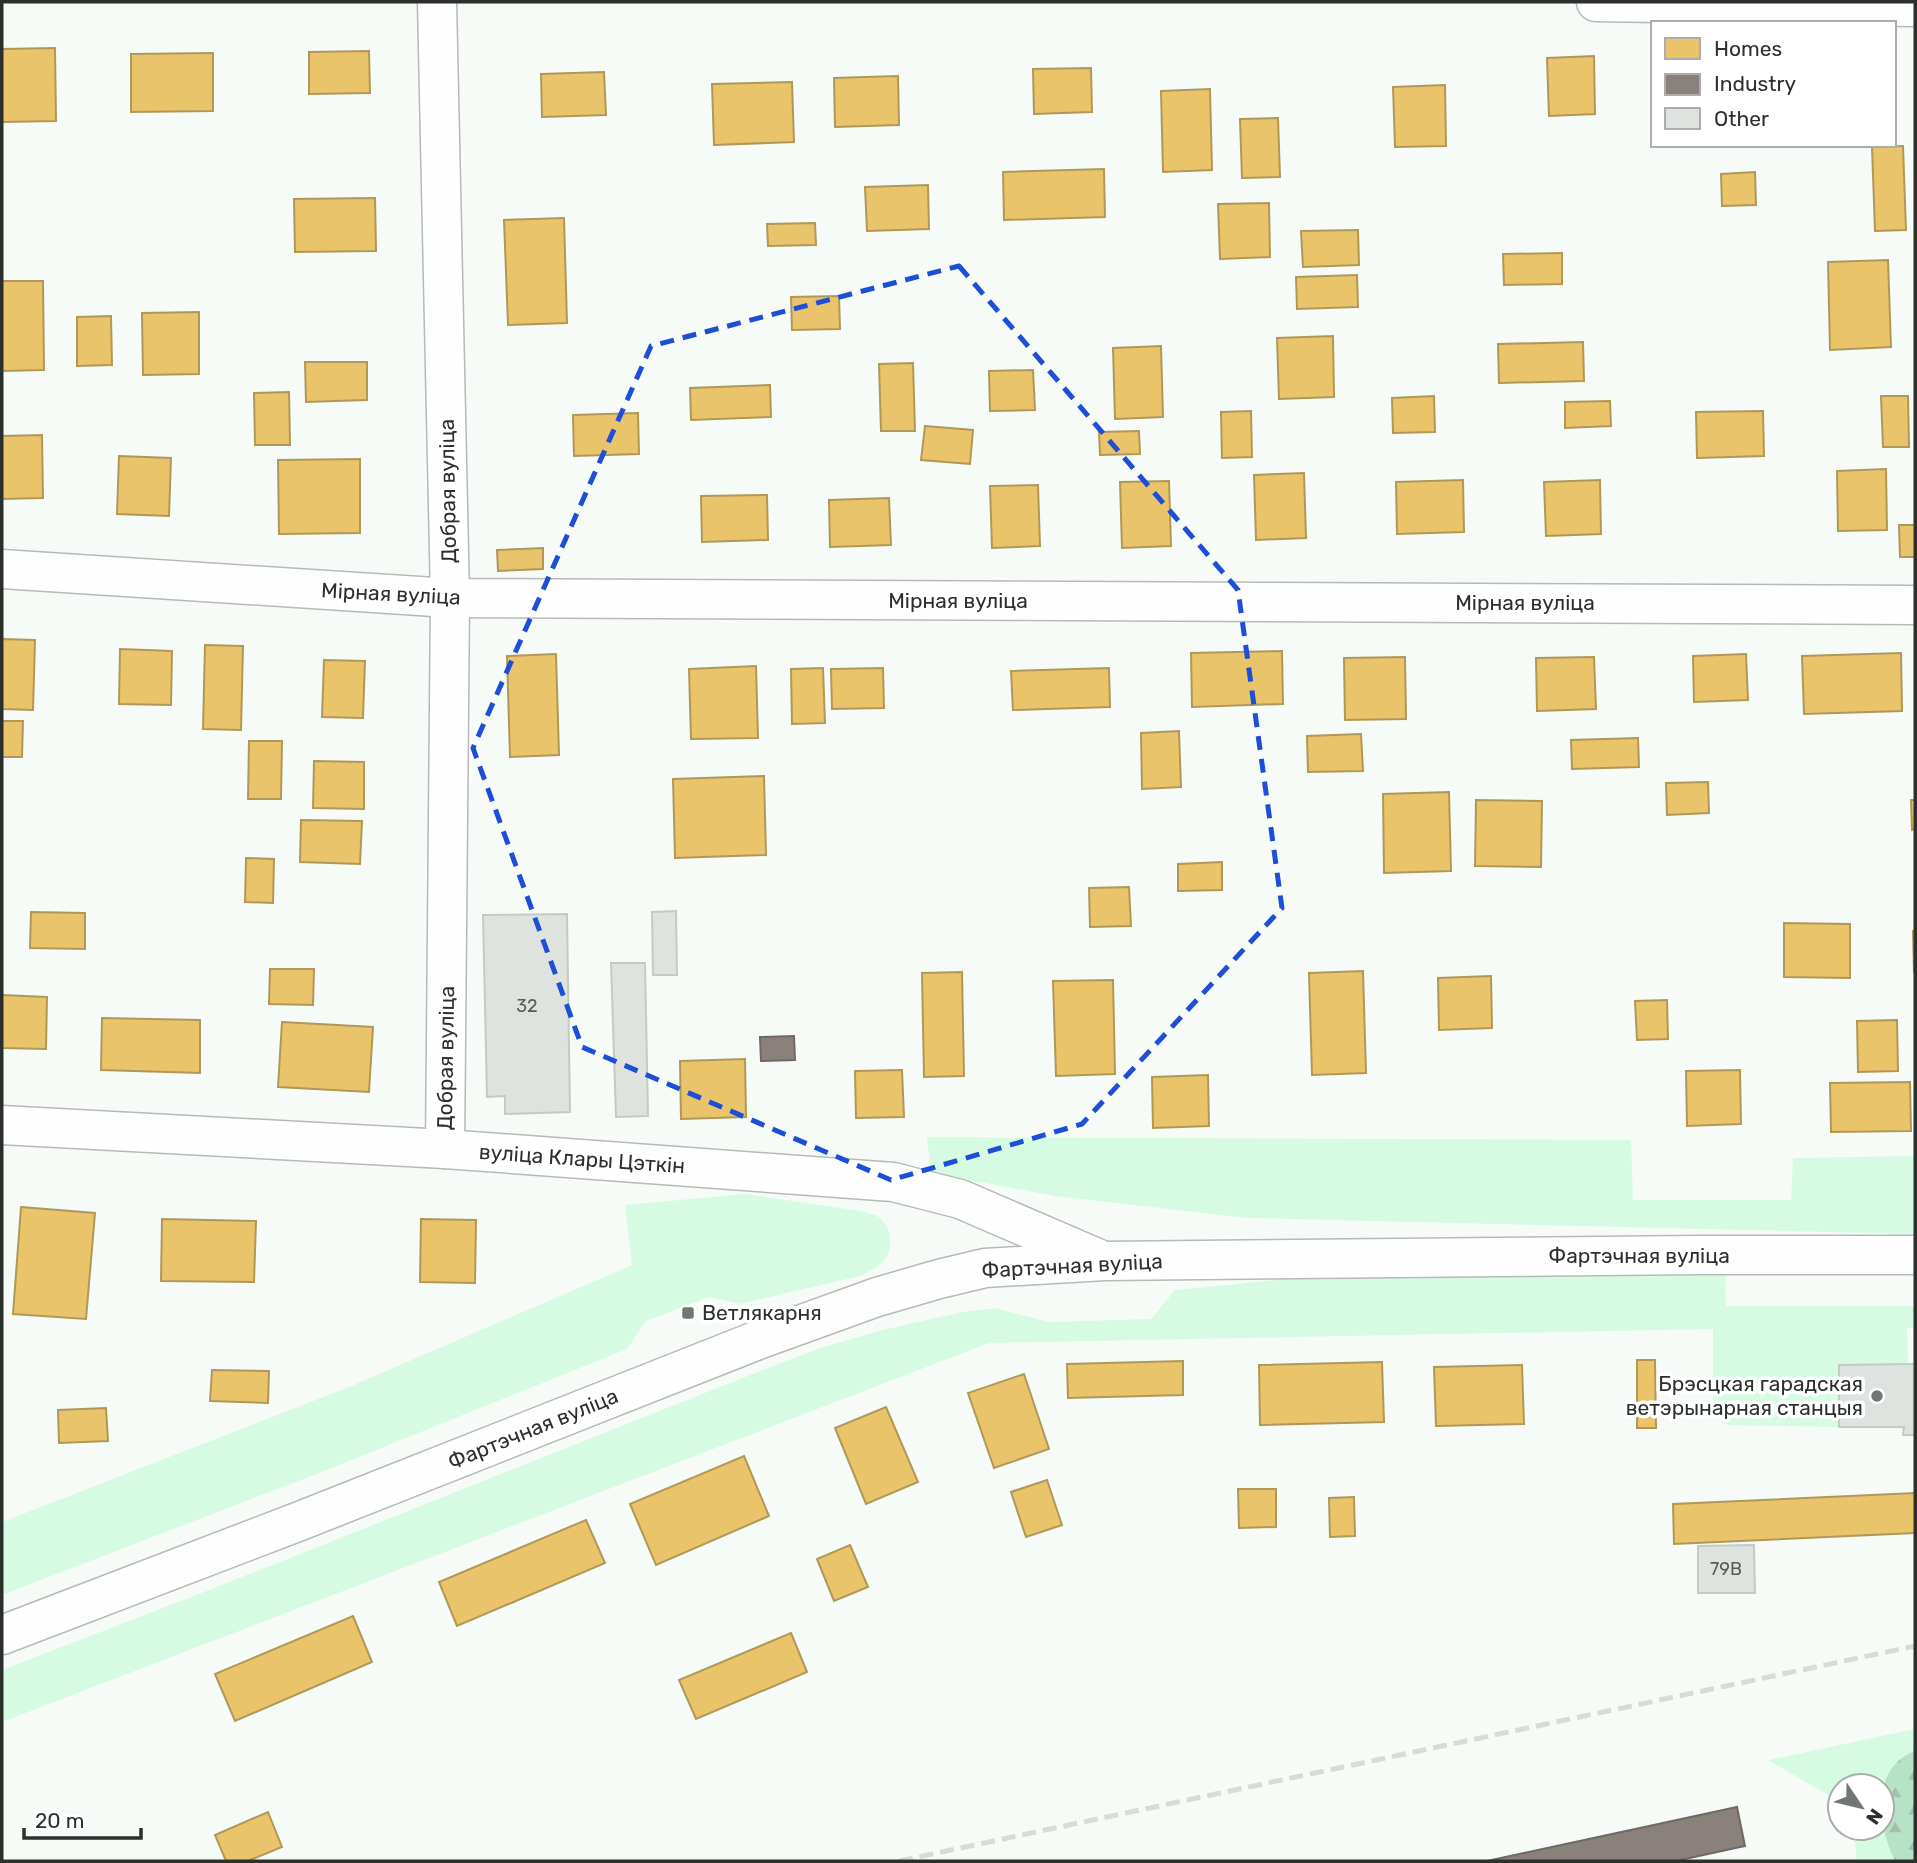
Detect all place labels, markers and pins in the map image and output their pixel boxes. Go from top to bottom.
place label: Ветлякарня [702,1300,822,1325]
marker: Ветлякарня [680,1305,696,1321]
place label: Брэсцкая гарадская ветэрынарная станцыя [1626,1371,1863,1420]
marker: Брэсцкая гарадская ветэрынарная станцыя [1869,1388,1885,1404]

